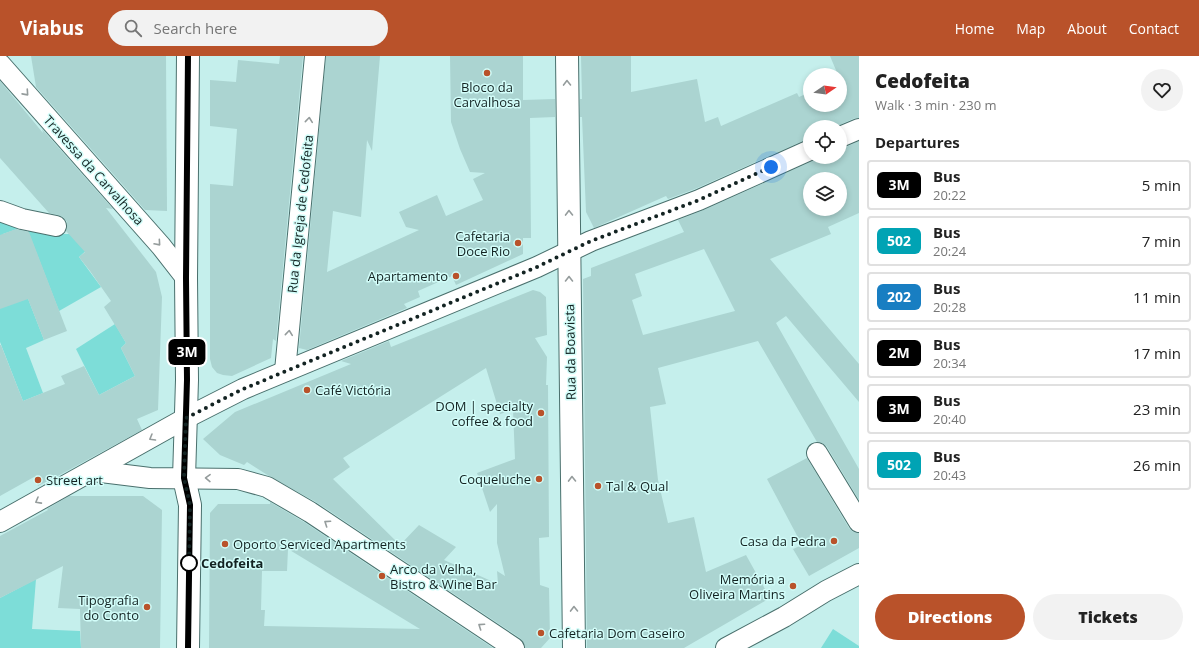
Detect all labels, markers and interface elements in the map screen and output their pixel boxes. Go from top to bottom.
search box [108,10,388,46]
text: Viabus [20,15,84,41]
icon: search [122,17,144,39]
text: Search here [154,18,237,38]
text: Home [955,19,994,38]
text: Map [1016,19,1045,38]
text: About [1067,19,1107,38]
text: Contact [1129,19,1179,38]
marker: Bloco da Carvalhosa [482,68,492,78]
north arrow [803,68,847,112]
map controls [803,68,847,216]
text: Cedofeita [875,68,970,94]
button: heart [1141,69,1183,111]
place label: Bloco da Carvalhosa [454,78,520,111]
one-way arrow [563,80,571,86]
one-way arrow [21,89,28,96]
text: Walk · 3 min · 230 m [875,96,997,114]
street label: Travessa da Carvalhosa [40,111,148,229]
one-way arrow [304,117,313,123]
button: locate [803,120,847,164]
text: Departures [875,132,960,152]
street label: Rua da Igreja de Cedofeita [283,134,317,294]
your location [761,157,781,177]
text: Bus [933,166,960,186]
button: layers [803,172,847,216]
text: 3M [888,175,910,194]
text: 5 min [1142,175,1181,195]
text: 20:22 [933,186,966,204]
one-way arrow [565,210,573,216]
text: Bus [933,222,960,242]
place label: Cafetaria Doce Rio [455,227,510,260]
text: 502 [887,231,911,250]
text: 7 min [1142,231,1181,251]
one-way arrow [154,238,161,246]
marker: Cafetaria Doce Rio [513,238,523,248]
text: 20:24 [933,242,966,260]
place label: Apartamento [368,267,448,285]
marker: Apartamento [451,271,461,281]
one-way arrow [565,276,573,282]
text: Bus [933,278,960,298]
text: 202 [887,287,911,306]
text: 11 min [1133,287,1181,307]
text: 20:28 [933,298,966,316]
street label: Rua da Boavista [560,304,580,400]
one-way arrow [284,330,293,336]
text: Bus [933,334,960,354]
line badge: 3M [169,339,205,365]
text: 3M [176,342,198,361]
text: 2M [888,343,910,362]
text: 17 min [1133,343,1181,363]
text: 20:34 [933,354,966,372]
place label: Café Victória [315,381,391,399]
marker: Café Victória [302,385,312,395]
text: Bus [933,390,960,410]
place label: DOM | specialty coffee & food [435,397,533,430]
text: 3M [888,399,910,418]
text: 23 min [1133,399,1181,419]
marker: DOM | specialty coffee & food [536,408,546,418]
text: 20:40 [933,410,966,428]
one-way arrow [149,433,156,440]
text: Bus [933,446,960,466]
text: 502 [887,455,911,474]
text: 26 min [1133,455,1181,475]
text: 20:43 [933,466,966,484]
place label: Coqueluche [459,470,531,488]
place label: Street art [46,471,103,489]
one-way arrow [205,474,211,483]
marker: Coqueluche [534,474,544,484]
marker: Street art [33,475,43,485]
one-way arrow [568,476,576,482]
place label: Tal & Qual [606,477,668,495]
marker: Tal & Qual [593,481,603,491]
one-way arrow [35,496,42,504]
one-way arrow [324,521,331,528]
place label: Casa da Pedra [740,532,826,550]
place label: Oporto Serviced Apartments [233,535,406,553]
marker: Casa da Pedra [829,536,839,546]
marker: Oporto Serviced Apartments [220,539,230,549]
marker: Cedofeita [180,554,198,572]
place label: Cedofeita [201,554,263,572]
place label: Arco da Velha, Bistro & Wine Bar [390,560,497,593]
place label: Memória a Oliveira Martins [689,570,785,603]
marker: Arco da Velha, Bistro & Wine Bar [377,571,387,581]
marker: Memória a Oliveira Martins [788,581,798,591]
place label: Tipografia do Conto [78,591,139,624]
button: Directions [875,594,1025,640]
button: Tickets [1033,594,1183,640]
marker: Tipografia do Conto [142,602,152,612]
one-way arrow [570,606,578,612]
one-way arrow [479,624,486,631]
place label: Cafetaria Dom Caseiro [549,624,685,642]
marker: Cafetaria Dom Caseiro [536,628,546,638]

